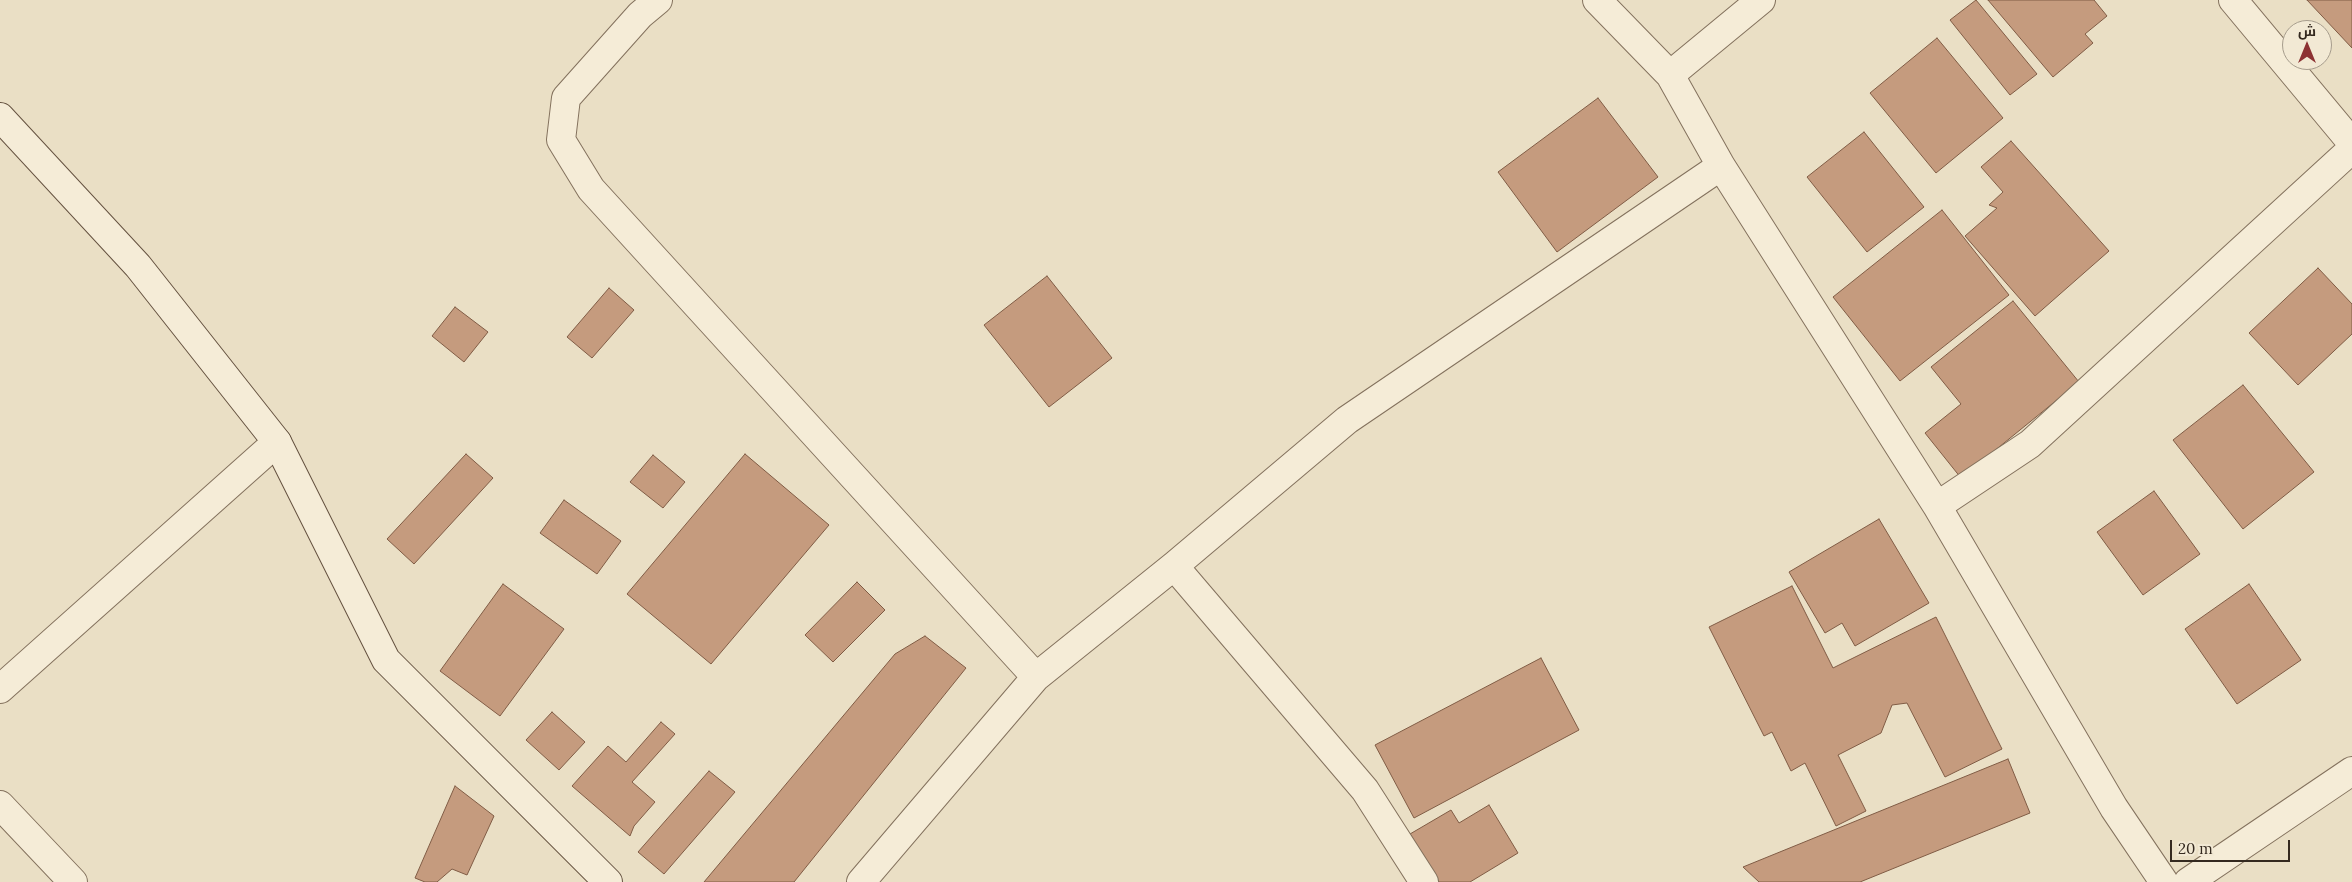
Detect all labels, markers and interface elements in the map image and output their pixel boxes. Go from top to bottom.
north arrow [2282,20,2332,70]
text: ش [2298,22,2316,40]
scale bar [2172,830,2292,862]
text: 20 m [2178,839,2213,858]

